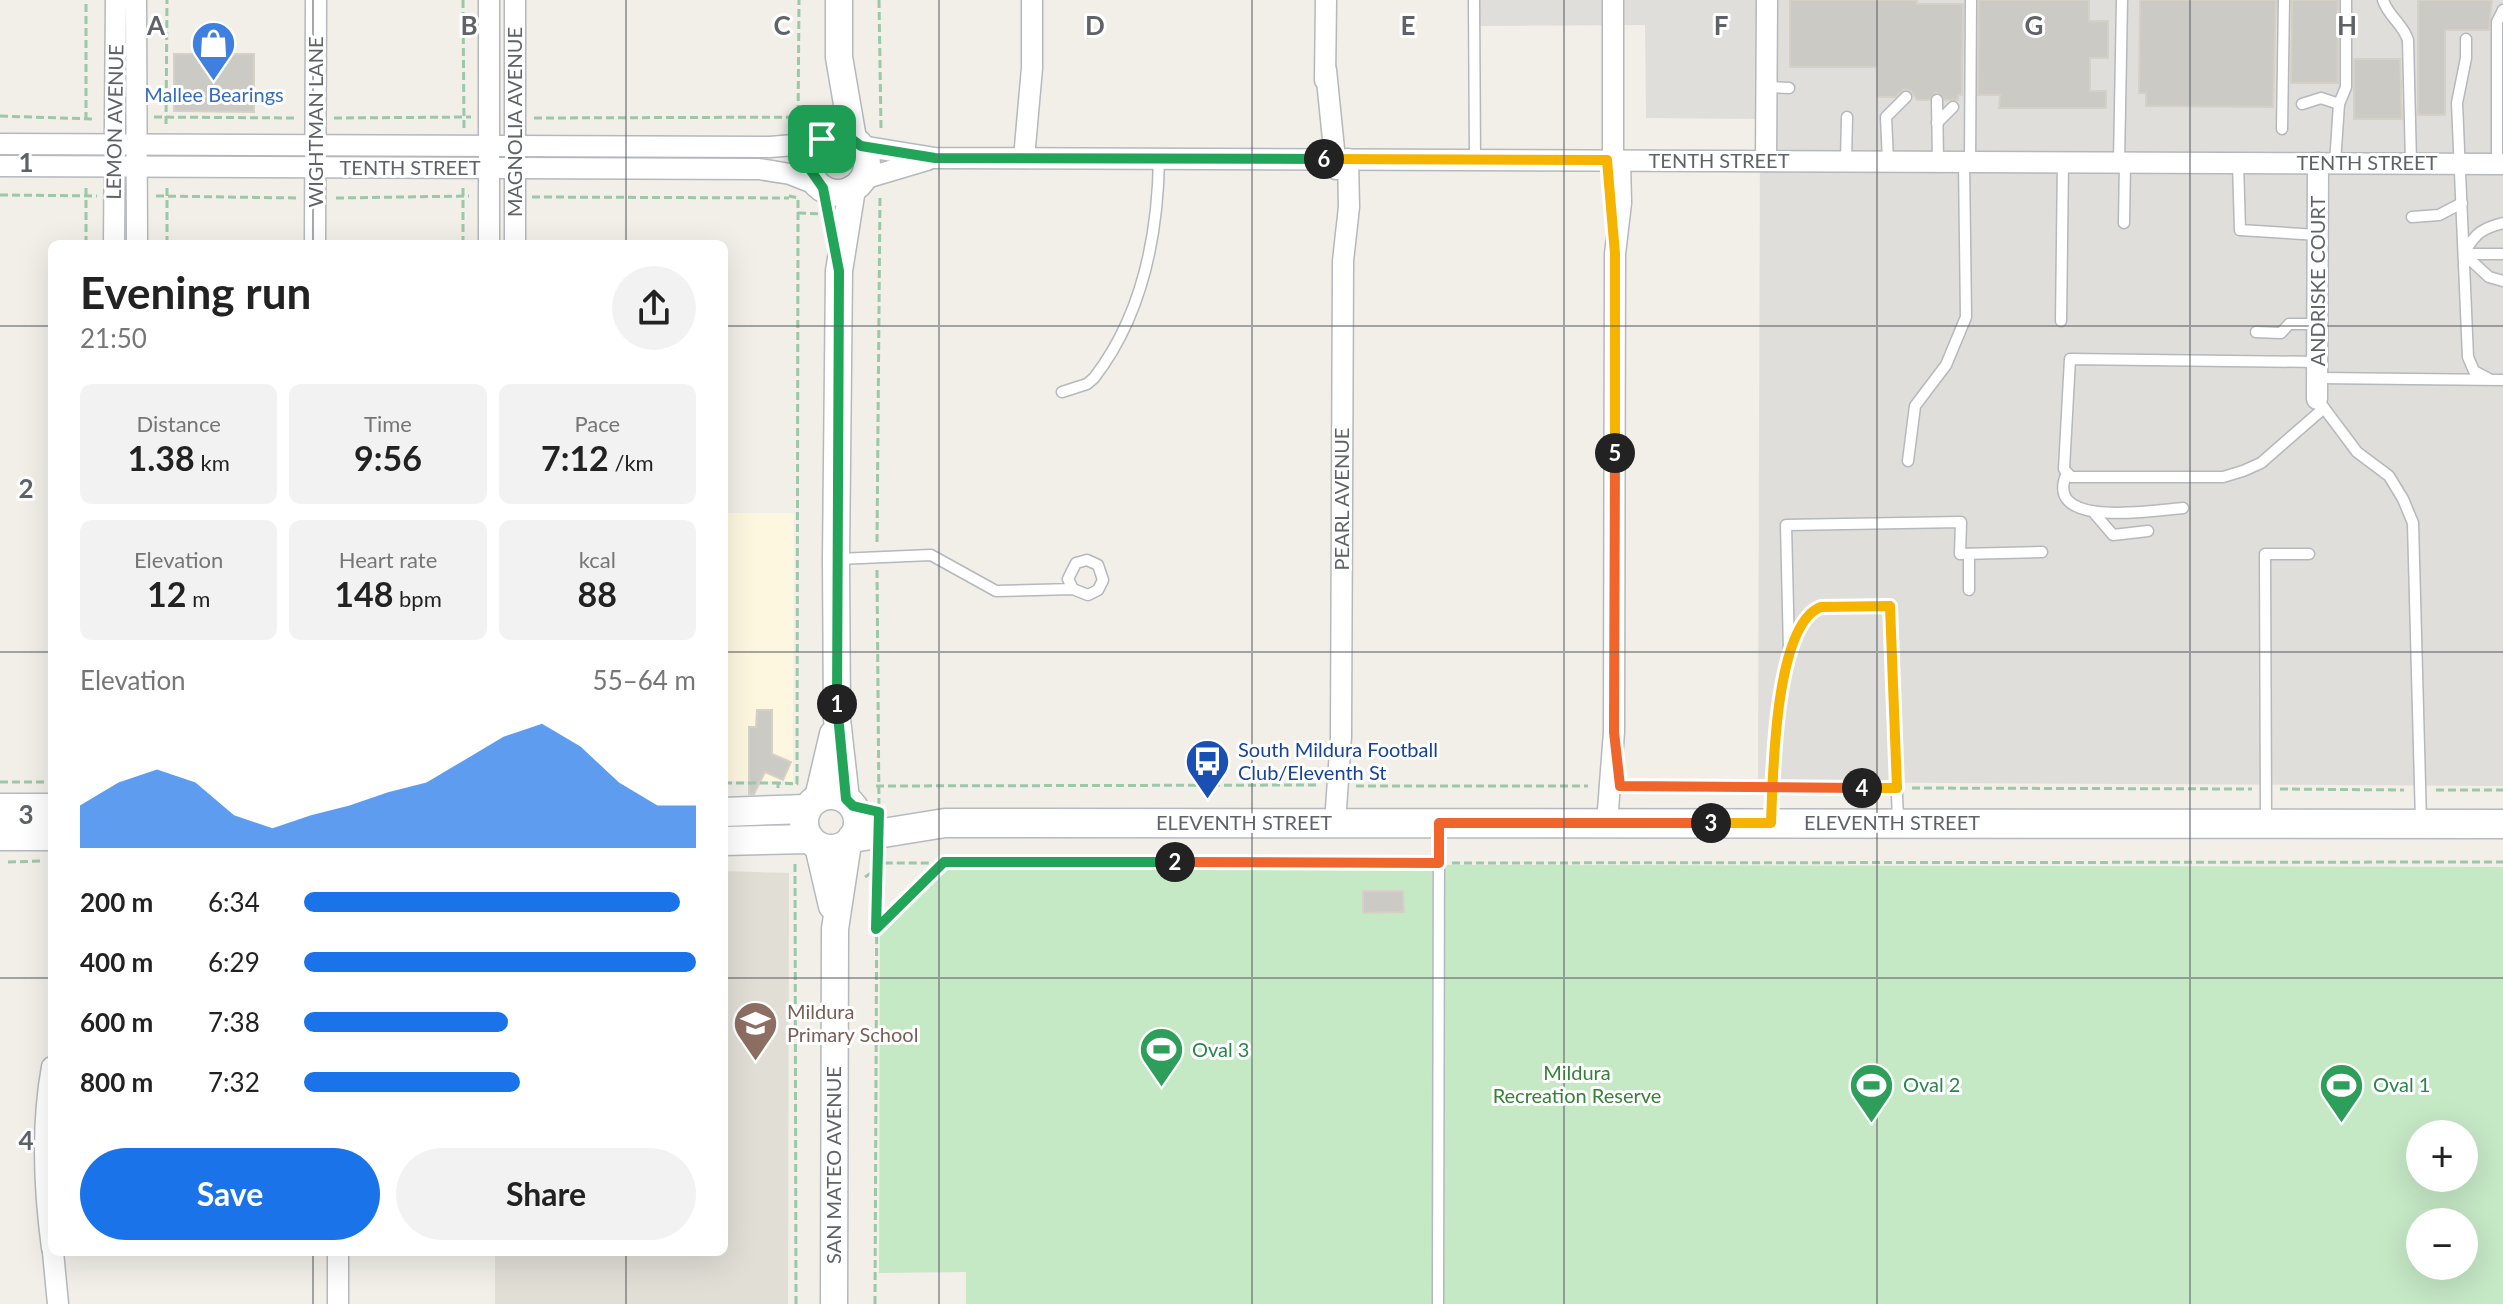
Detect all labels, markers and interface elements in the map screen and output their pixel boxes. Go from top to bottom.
text: A [146,9,166,41]
text: B [460,9,478,41]
text: C [773,9,791,41]
text: D [1085,9,1105,41]
text: E [1401,9,1415,41]
text: F [1714,9,1728,41]
text: G [2025,9,2043,41]
text: H [2337,9,2357,41]
shop icon: Mallee Bearings [190,19,238,82]
street label: MAGNOLIA AVENUE [502,27,526,217]
street label: WIGHTMAN LANE [303,36,327,208]
street label: LEMON AVENUE [101,44,127,200]
place label: Mallee Bearings [144,82,284,106]
pin [788,105,856,173]
icon: arrive [800,117,844,161]
pin: 6 [1304,139,1344,179]
text: 6 [1318,145,1330,172]
text: 1 [18,146,34,178]
street label: TENTH STREET [1649,148,1790,172]
street label: TENTH STREET [2297,150,2438,174]
street label: TENTH STREET [340,155,481,179]
street label: ANDRISKE COURT [2305,196,2329,366]
text: Evening run [80,266,311,318]
button: share [612,266,696,350]
text: 21:50 [80,322,147,354]
text: Distance [136,410,221,437]
text: Time [364,410,412,437]
text: Pace [574,410,620,437]
street label: PEARL AVENUE [1329,428,1353,570]
pin: 5 [1595,433,1635,473]
text: 1.38 [128,437,195,478]
text: 9:56 [354,437,422,478]
text: 7:12 [541,437,609,478]
text: 5 [1609,439,1621,466]
text: km [195,449,230,476]
text: /km [609,449,654,476]
text: 2 [18,472,34,504]
text: Elevation [134,546,223,573]
text: Heart rate [339,546,437,573]
text: kcal [579,546,616,573]
text: 12 [147,573,187,614]
text: 148 [334,573,393,614]
text: 88 [578,573,617,614]
text: m [187,585,210,612]
text: bpm [393,585,442,612]
text: Elevation [80,664,186,696]
text: 55–64 m [593,664,696,696]
pin: 1 [817,684,857,724]
text: 1 [831,690,843,717]
place label: South Mildura Football Club/Eleventh St [1238,737,1438,784]
bus stop icon: South Mildura Football Club/Eleventh St [1183,738,1231,801]
pin: 4 [1842,768,1882,808]
text: 4 [1856,774,1868,801]
text: 3 [18,798,34,830]
pin: 3 [1691,803,1731,843]
text: 3 [1705,809,1717,836]
street label: ELEVENTH STREET [1156,810,1332,834]
street label: ELEVENTH STREET [1804,810,1980,834]
pin: 2 [1155,842,1195,882]
text: 2 [1169,848,1181,875]
text: 200 m [80,886,153,918]
text: 6:34 [208,886,260,918]
text: 400 m [80,946,153,978]
text: 6:29 [208,946,260,978]
school or university icon: Mildura Primary School [732,999,780,1062]
place label: Mildura Primary School [787,999,918,1046]
text: 600 m [80,1006,153,1038]
text: 7:38 [208,1006,260,1038]
sports icon: Oval 3 [1137,1026,1185,1089]
place label: Oval 3 [1192,1037,1249,1061]
park label: Mildura Recreation Reserve [1493,1060,1661,1107]
sports icon: Oval 2 [1848,1061,1896,1124]
sports icon: Oval 1 [2318,1061,2366,1124]
text: 800 m [80,1066,153,1098]
text: 7:32 [208,1066,260,1098]
street label: SAN MATEO AVENUE [821,1066,845,1264]
place label: Oval 2 [1903,1072,1960,1096]
place label: Oval 1 [2373,1072,2430,1096]
map controls [2406,1120,2478,1280]
button: + [2406,1120,2478,1192]
text: 4 [18,1124,34,1156]
button: Save [80,1148,380,1240]
button: Share [396,1148,696,1240]
button: − [2406,1208,2478,1280]

